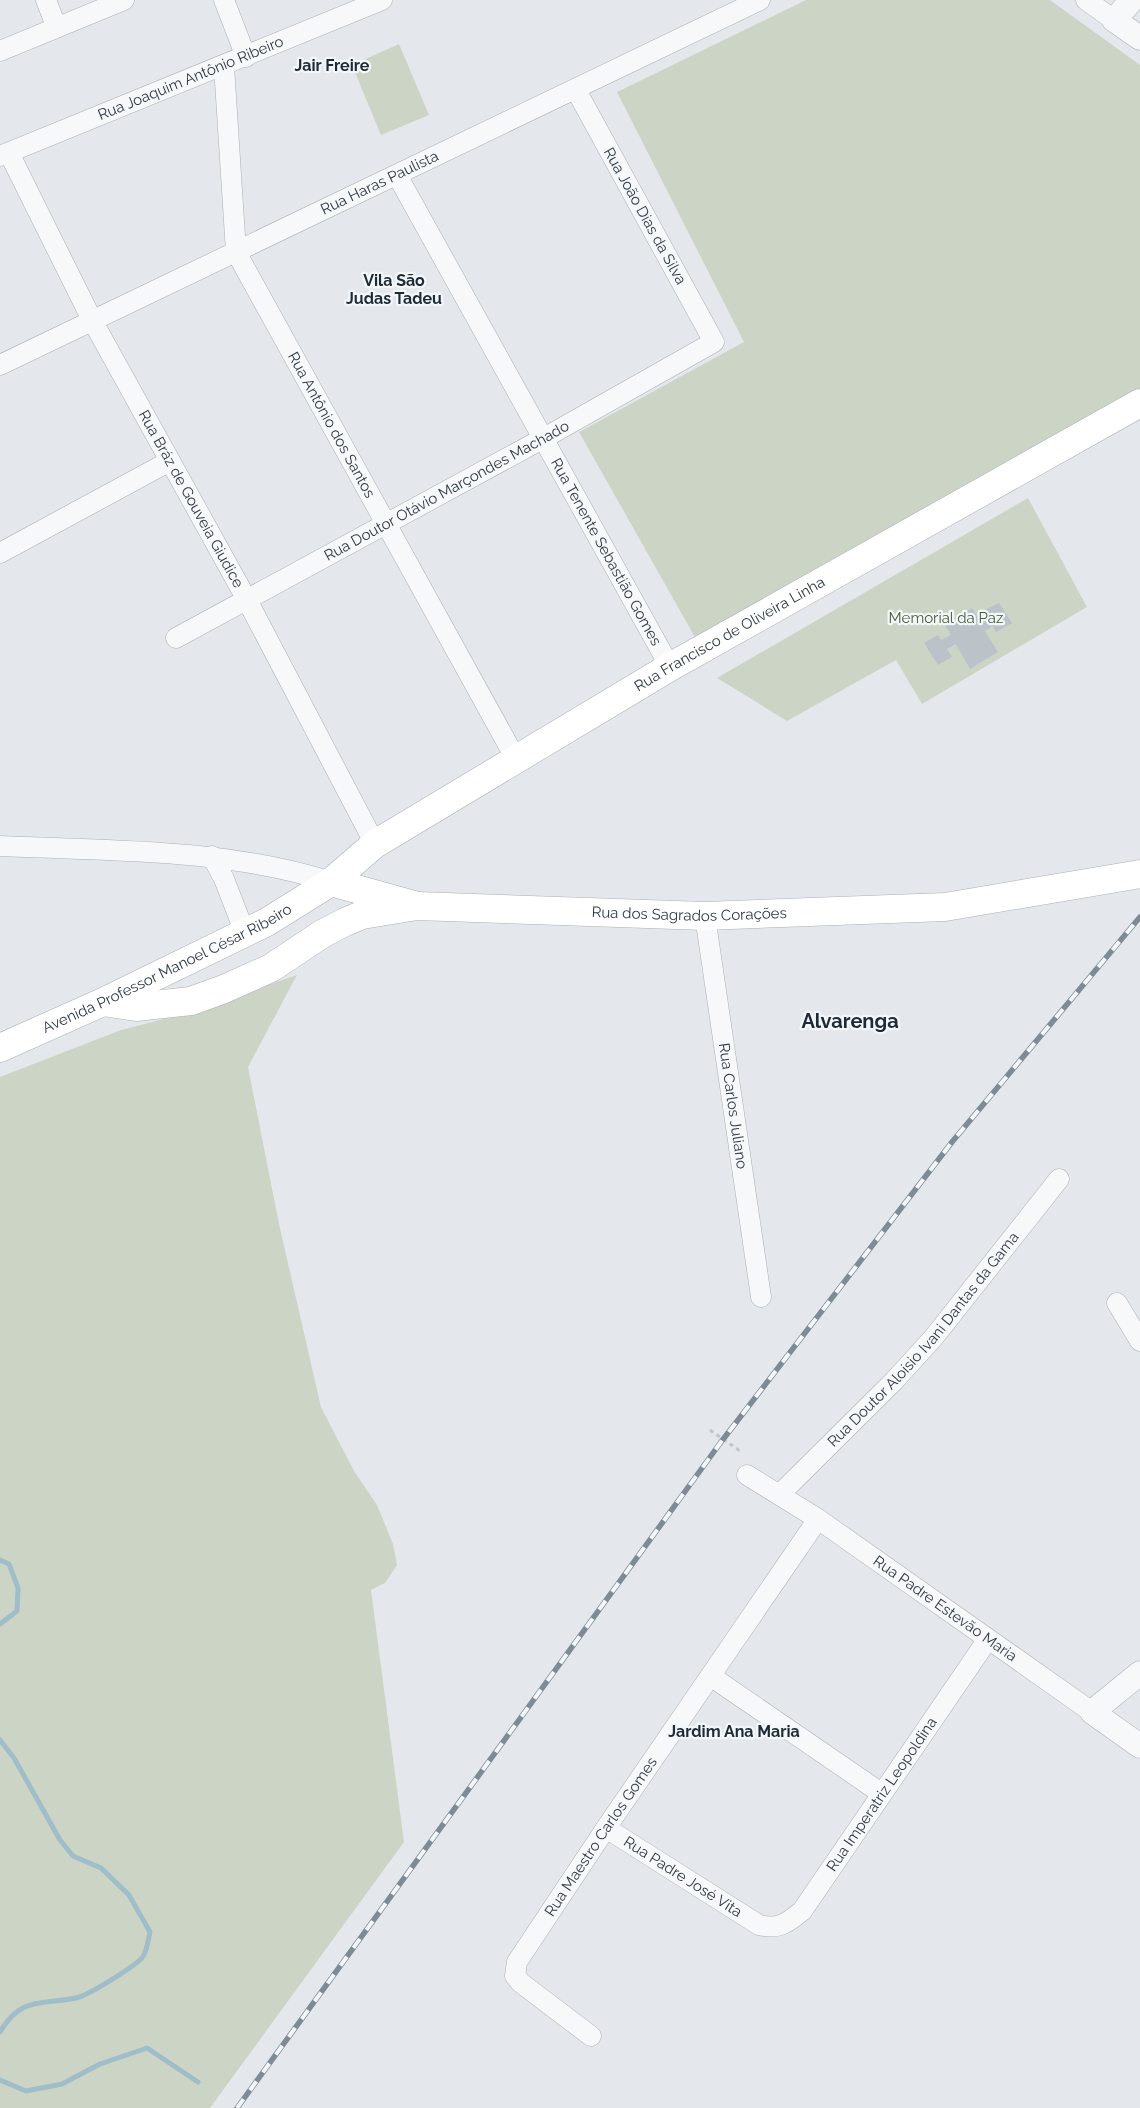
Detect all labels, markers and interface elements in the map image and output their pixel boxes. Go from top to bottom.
street label: Rua Joaquim Antônio Ribeiro [95,32,286,124]
district label: Jair Freire [295,56,370,75]
street label: Rua João Dias da Silva [600,144,690,288]
street label: Rua Haras Paulista [318,147,441,219]
district label: Vila São Judas Tadeu [346,271,442,308]
street label: Rua Antônio dos Santos [284,349,379,501]
street label: Rua Bráz de Gouveia Giudice [135,407,248,591]
street label: Rua Doutor Otávio Marçondes Machado [321,417,572,565]
street label: Rua Tenente Sebastião Gomes [547,455,665,649]
street label: Rua Francisco de Oliveira Linha [631,573,828,695]
park label: Memorial da Paz [889,609,1003,627]
street label: Avenida Professor Manoel César Ribeiro [40,900,295,1037]
street label: Rua dos Sagrados Corações [591,903,787,925]
district label: Alvarenga [801,1009,899,1033]
street label: Rua Carlos Juliano [715,1042,751,1170]
street label: Rua Doutor Aloísio Ivani Dantas da Gama [824,1228,1023,1451]
street label: Rua Padre Estevão Maria [870,1552,1020,1665]
street label: Rua Imperatriz Leopoldina [823,1714,941,1875]
district label: Jardim Ana Maria [668,1722,800,1741]
street label: Rua Maestro Carlos Gomes [541,1754,661,1920]
street label: Rua Padre José Vita [620,1833,745,1921]

